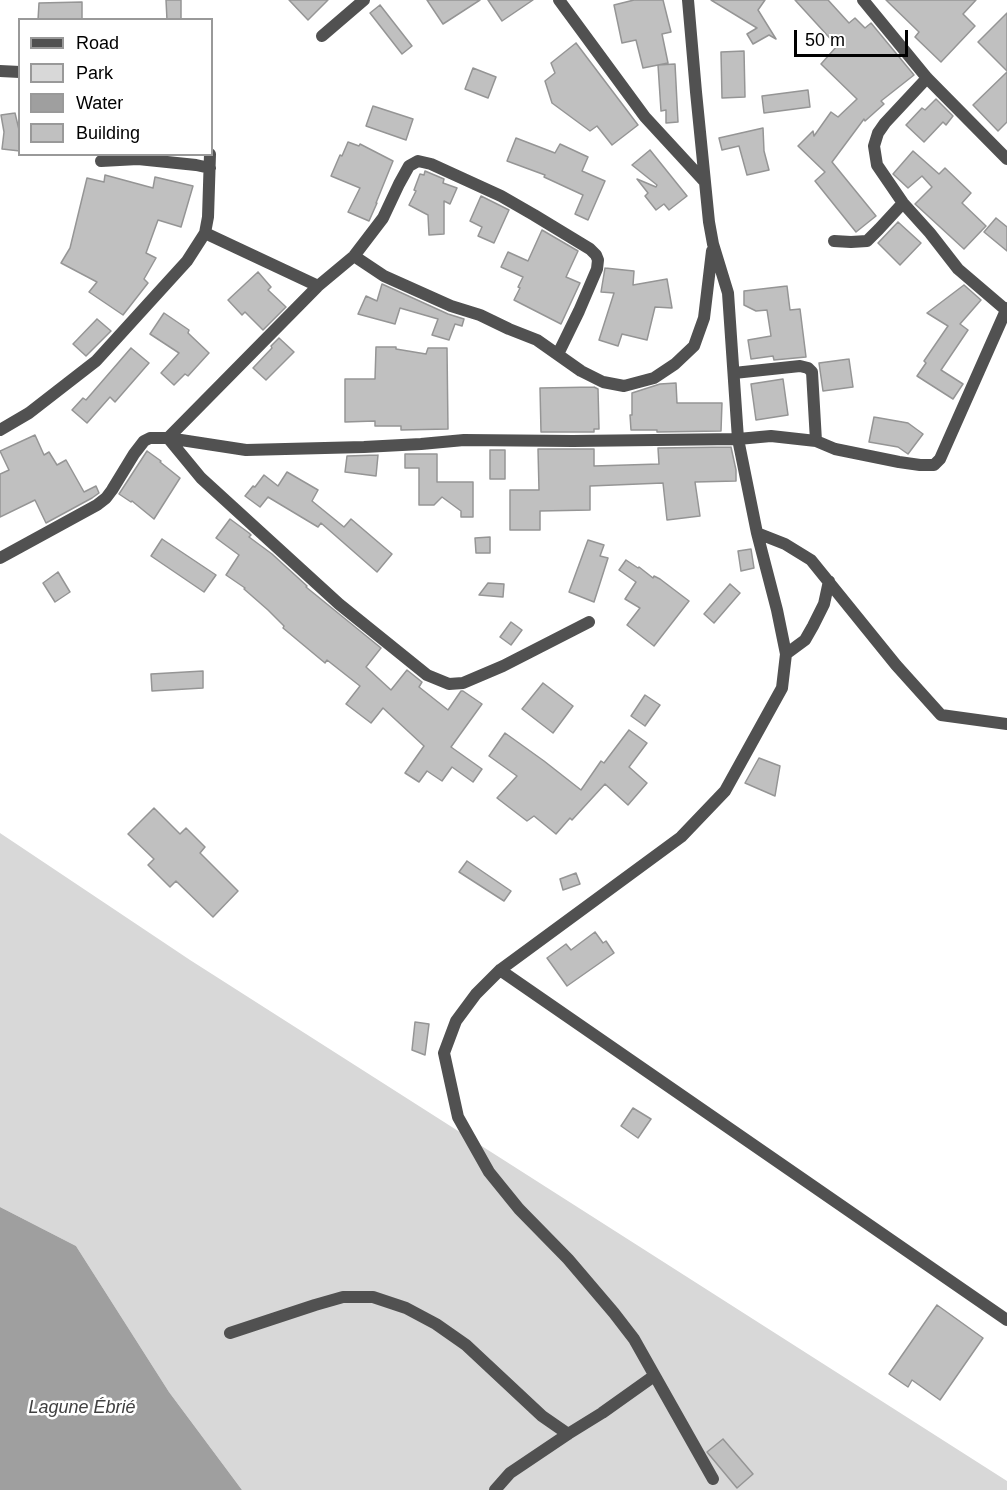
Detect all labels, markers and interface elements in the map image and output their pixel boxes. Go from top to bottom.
legend [18,18,213,156]
scale bar [797,18,911,56]
text: 50 m [805,30,845,50]
text: Road [76,33,119,53]
text: Park [76,63,113,83]
text: Water [76,93,123,113]
text: Building [76,123,140,143]
water label: Lagune Ébrié [28,1397,136,1419]

